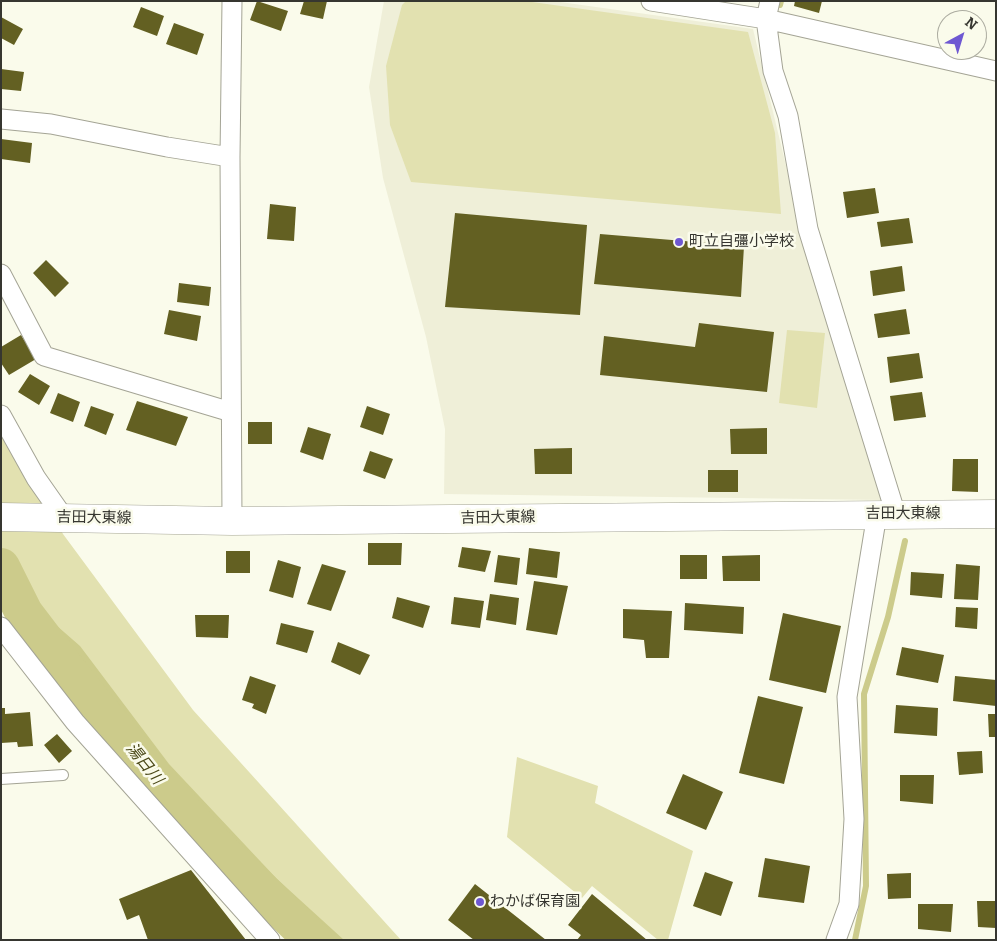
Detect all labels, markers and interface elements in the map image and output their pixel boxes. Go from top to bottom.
north arrow [937,10,987,60]
text: N [962,14,981,34]
place label: 町立自彊小学校 [689,233,794,251]
marker: 町立自彊小学校 [673,236,685,248]
street label: 吉田大東線 [866,505,940,523]
street label: 吉田大東線 [56,508,132,528]
street label: 吉田大東線 [460,508,536,528]
water label: 湯日川 [121,739,167,789]
place label: わかば保育園 [490,893,580,911]
marker: わかば保育園 [474,896,486,908]

